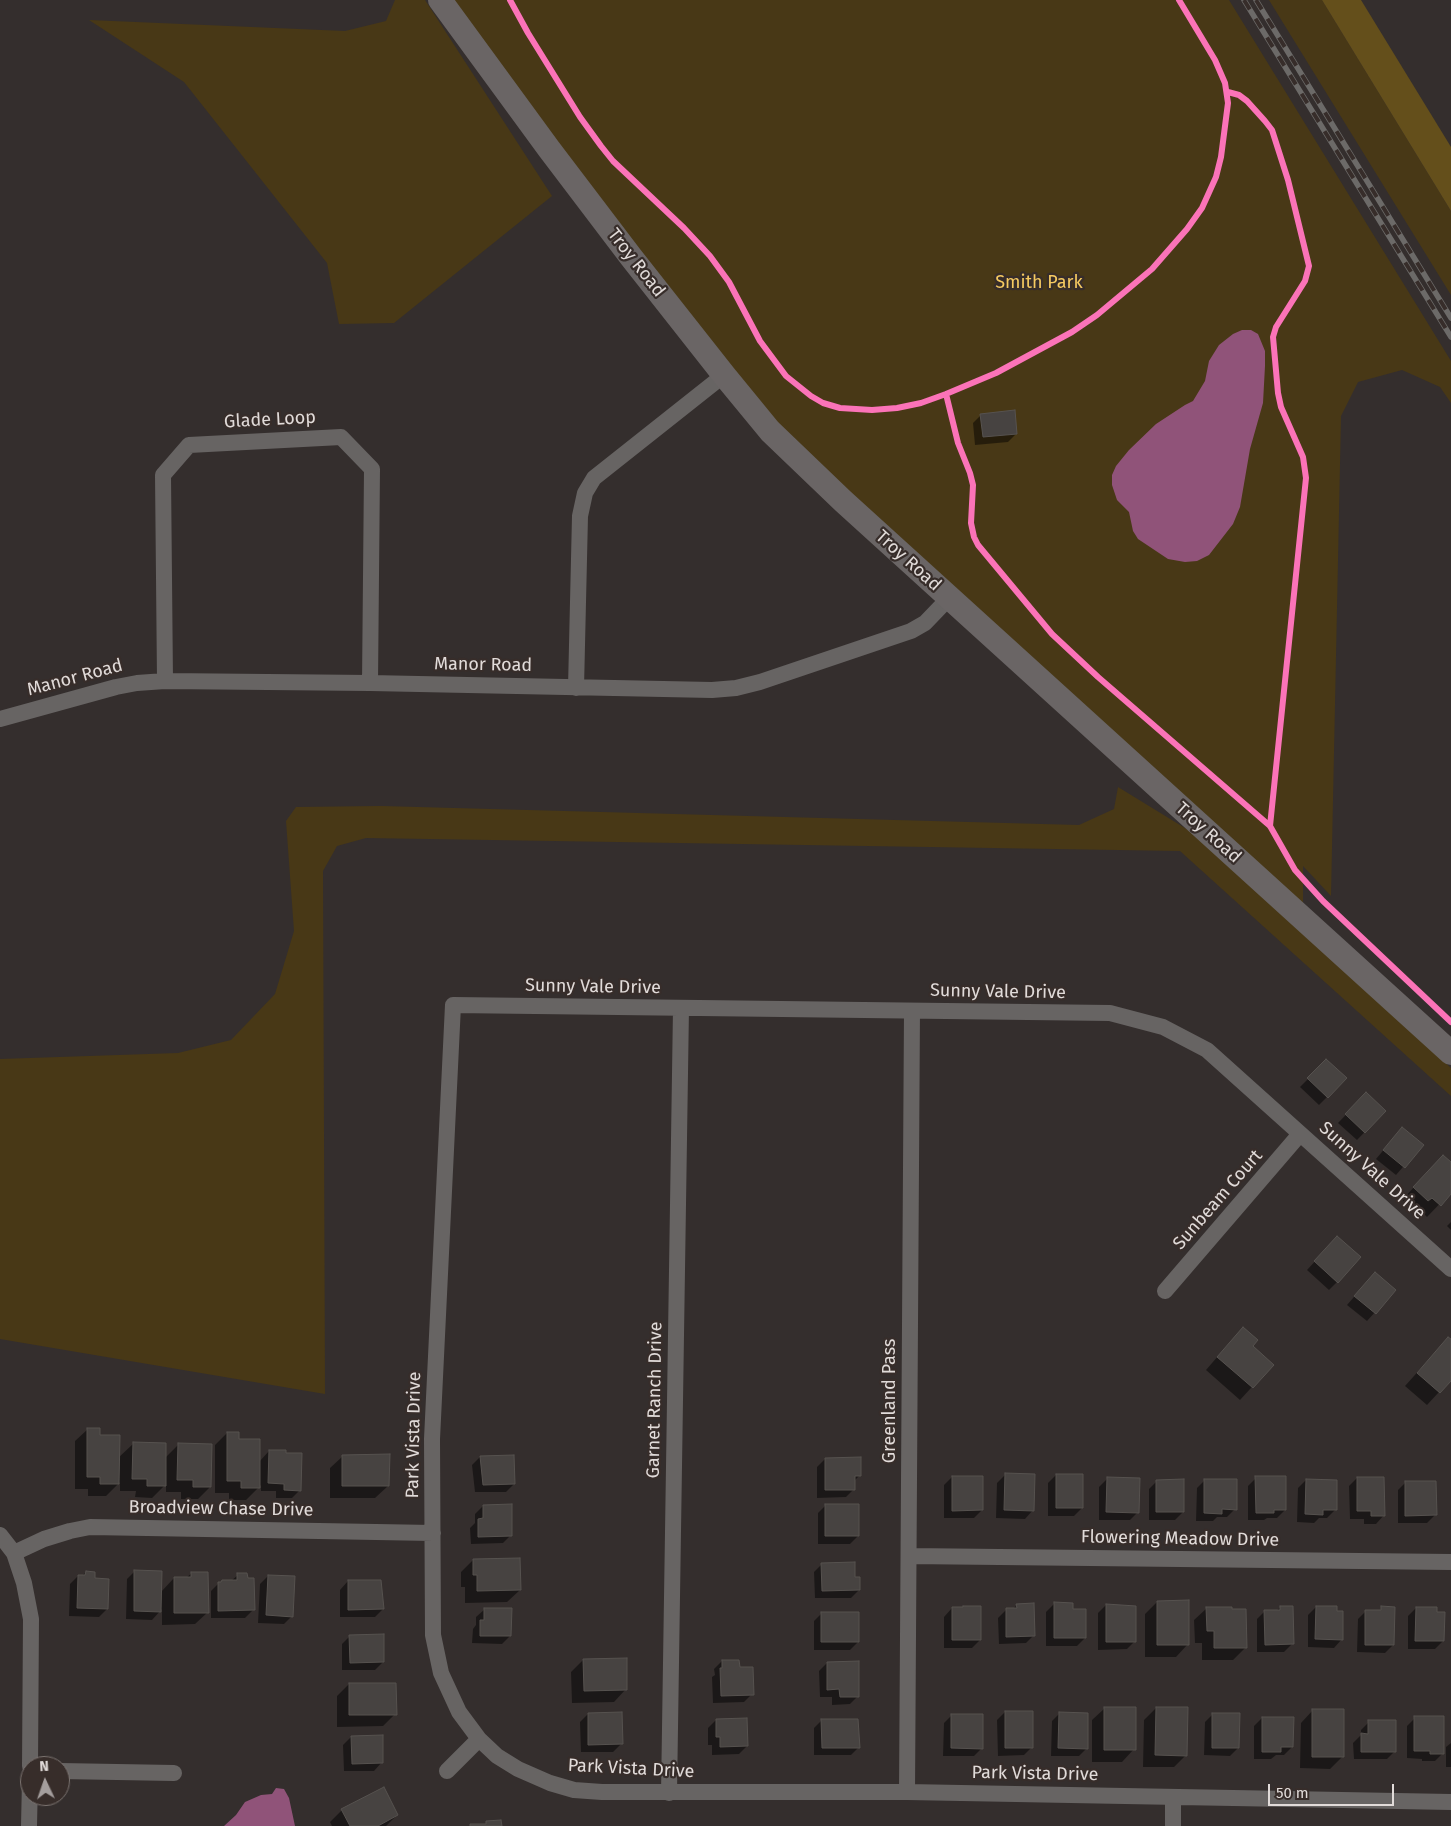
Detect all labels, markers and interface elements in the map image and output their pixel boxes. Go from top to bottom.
street label: Troy Road [603,225,669,301]
park label: Smith Park [995,272,1083,294]
street label: Glade Loop [224,407,316,433]
street label: Troy Road [871,526,945,596]
street label: Manor Road [434,653,532,677]
street label: Manor Road [25,655,125,701]
street label: Troy Road [1171,798,1245,868]
street label: Sunny Vale Drive [525,975,661,999]
street label: Sunny Vale Drive [930,980,1066,1004]
street label: Sunny Vale Drive [1314,1118,1430,1224]
street label: Sunbeam Court [1169,1146,1267,1254]
street label: Garnet Ranch Drive [643,1321,667,1479]
street label: Greenland Pass [879,1339,901,1463]
street label: Park Vista Drive [402,1371,426,1499]
street label: Broadview Chase Drive [128,1497,314,1521]
street label: Flowering Meadow Drive [1081,1526,1279,1552]
street label: Park Vista Drive [567,1755,695,1783]
north arrow [20,1756,70,1806]
text: N [39,1758,49,1775]
street label: Park Vista Drive [971,1762,1099,1786]
scale bar [1271,1774,1397,1806]
text: 50 m [1276,1784,1309,1802]

